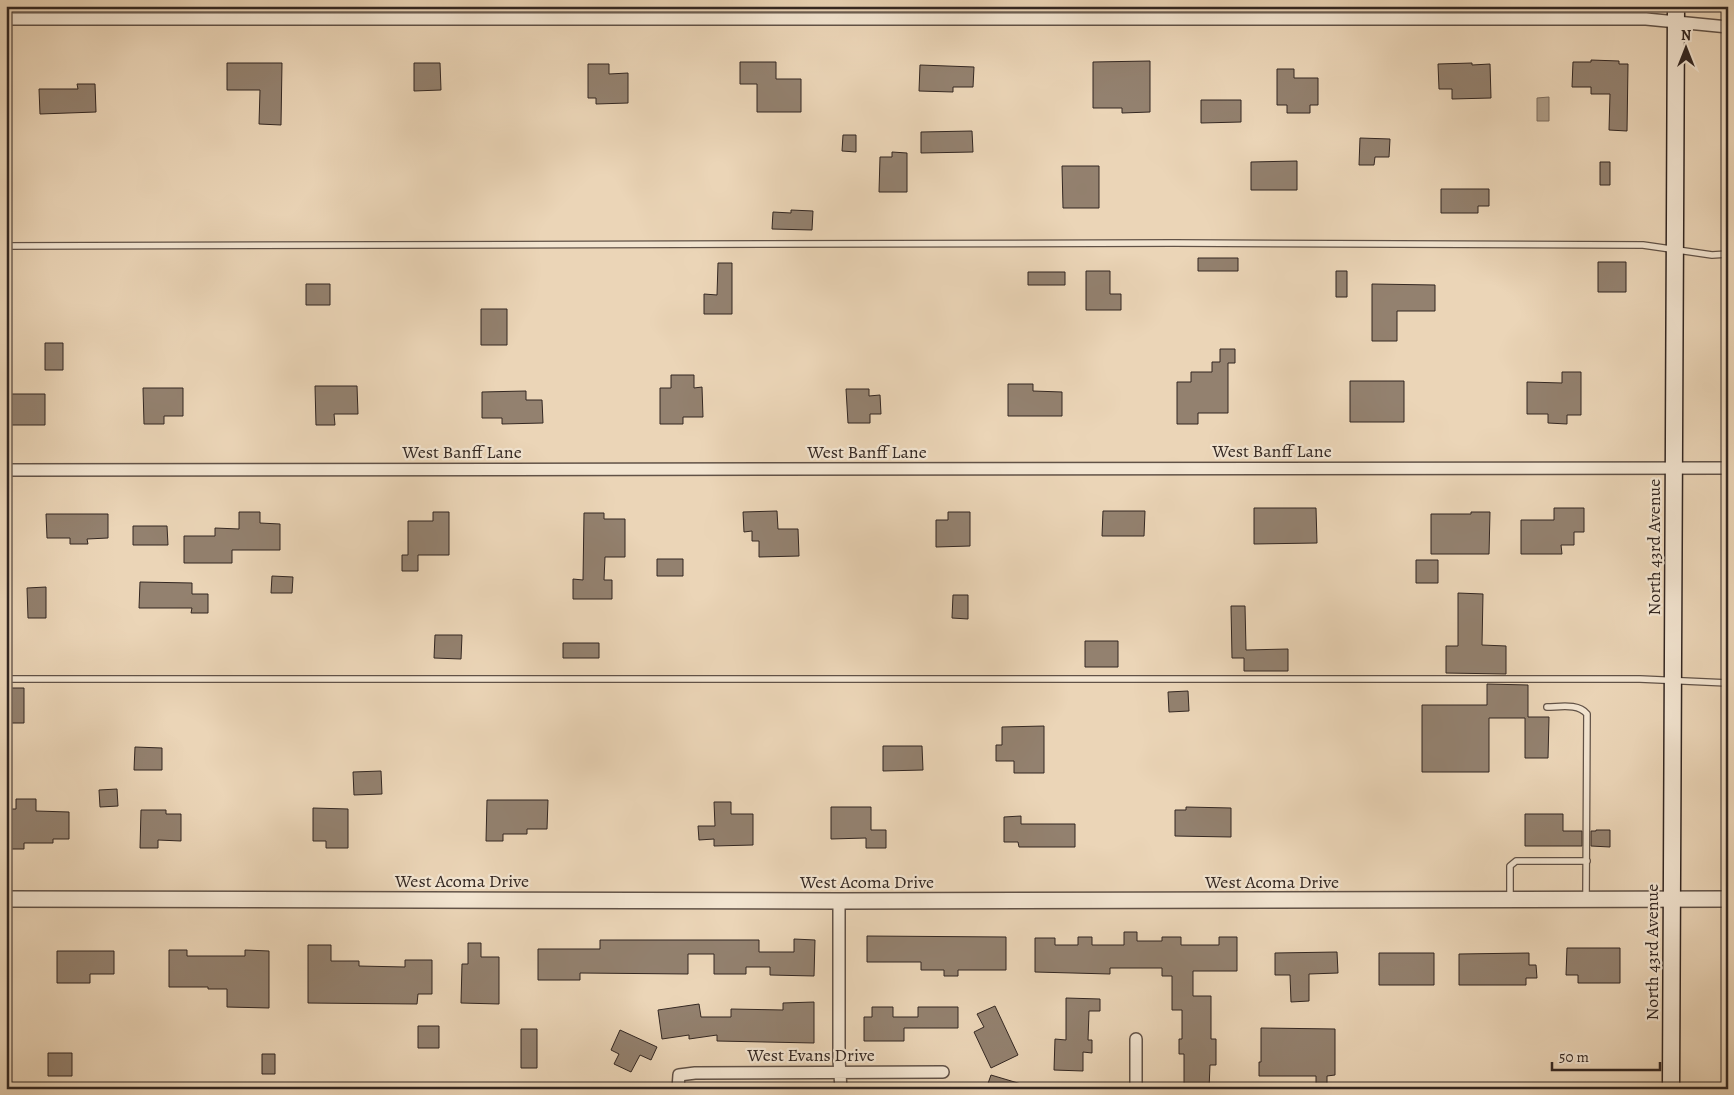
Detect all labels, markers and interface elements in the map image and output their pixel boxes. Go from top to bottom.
north arrow [1662,22,1712,72]
text: N [1681,26,1691,45]
street label: West Banff Lane [1211,439,1332,463]
street label: West Banff Lane [401,440,522,464]
street label: West Banff Lane [806,440,927,464]
street label: North 43rd Avenue [1642,479,1666,615]
street label: West Acoma Drive [394,869,529,893]
street label: West Acoma Drive [799,870,934,894]
street label: West Acoma Drive [1204,870,1339,894]
street label: North 43rd Avenue [1640,884,1664,1020]
scale bar [1552,1040,1659,1072]
street label: West Evans Drive [746,1043,875,1067]
text: 50 m [1559,1047,1589,1067]

